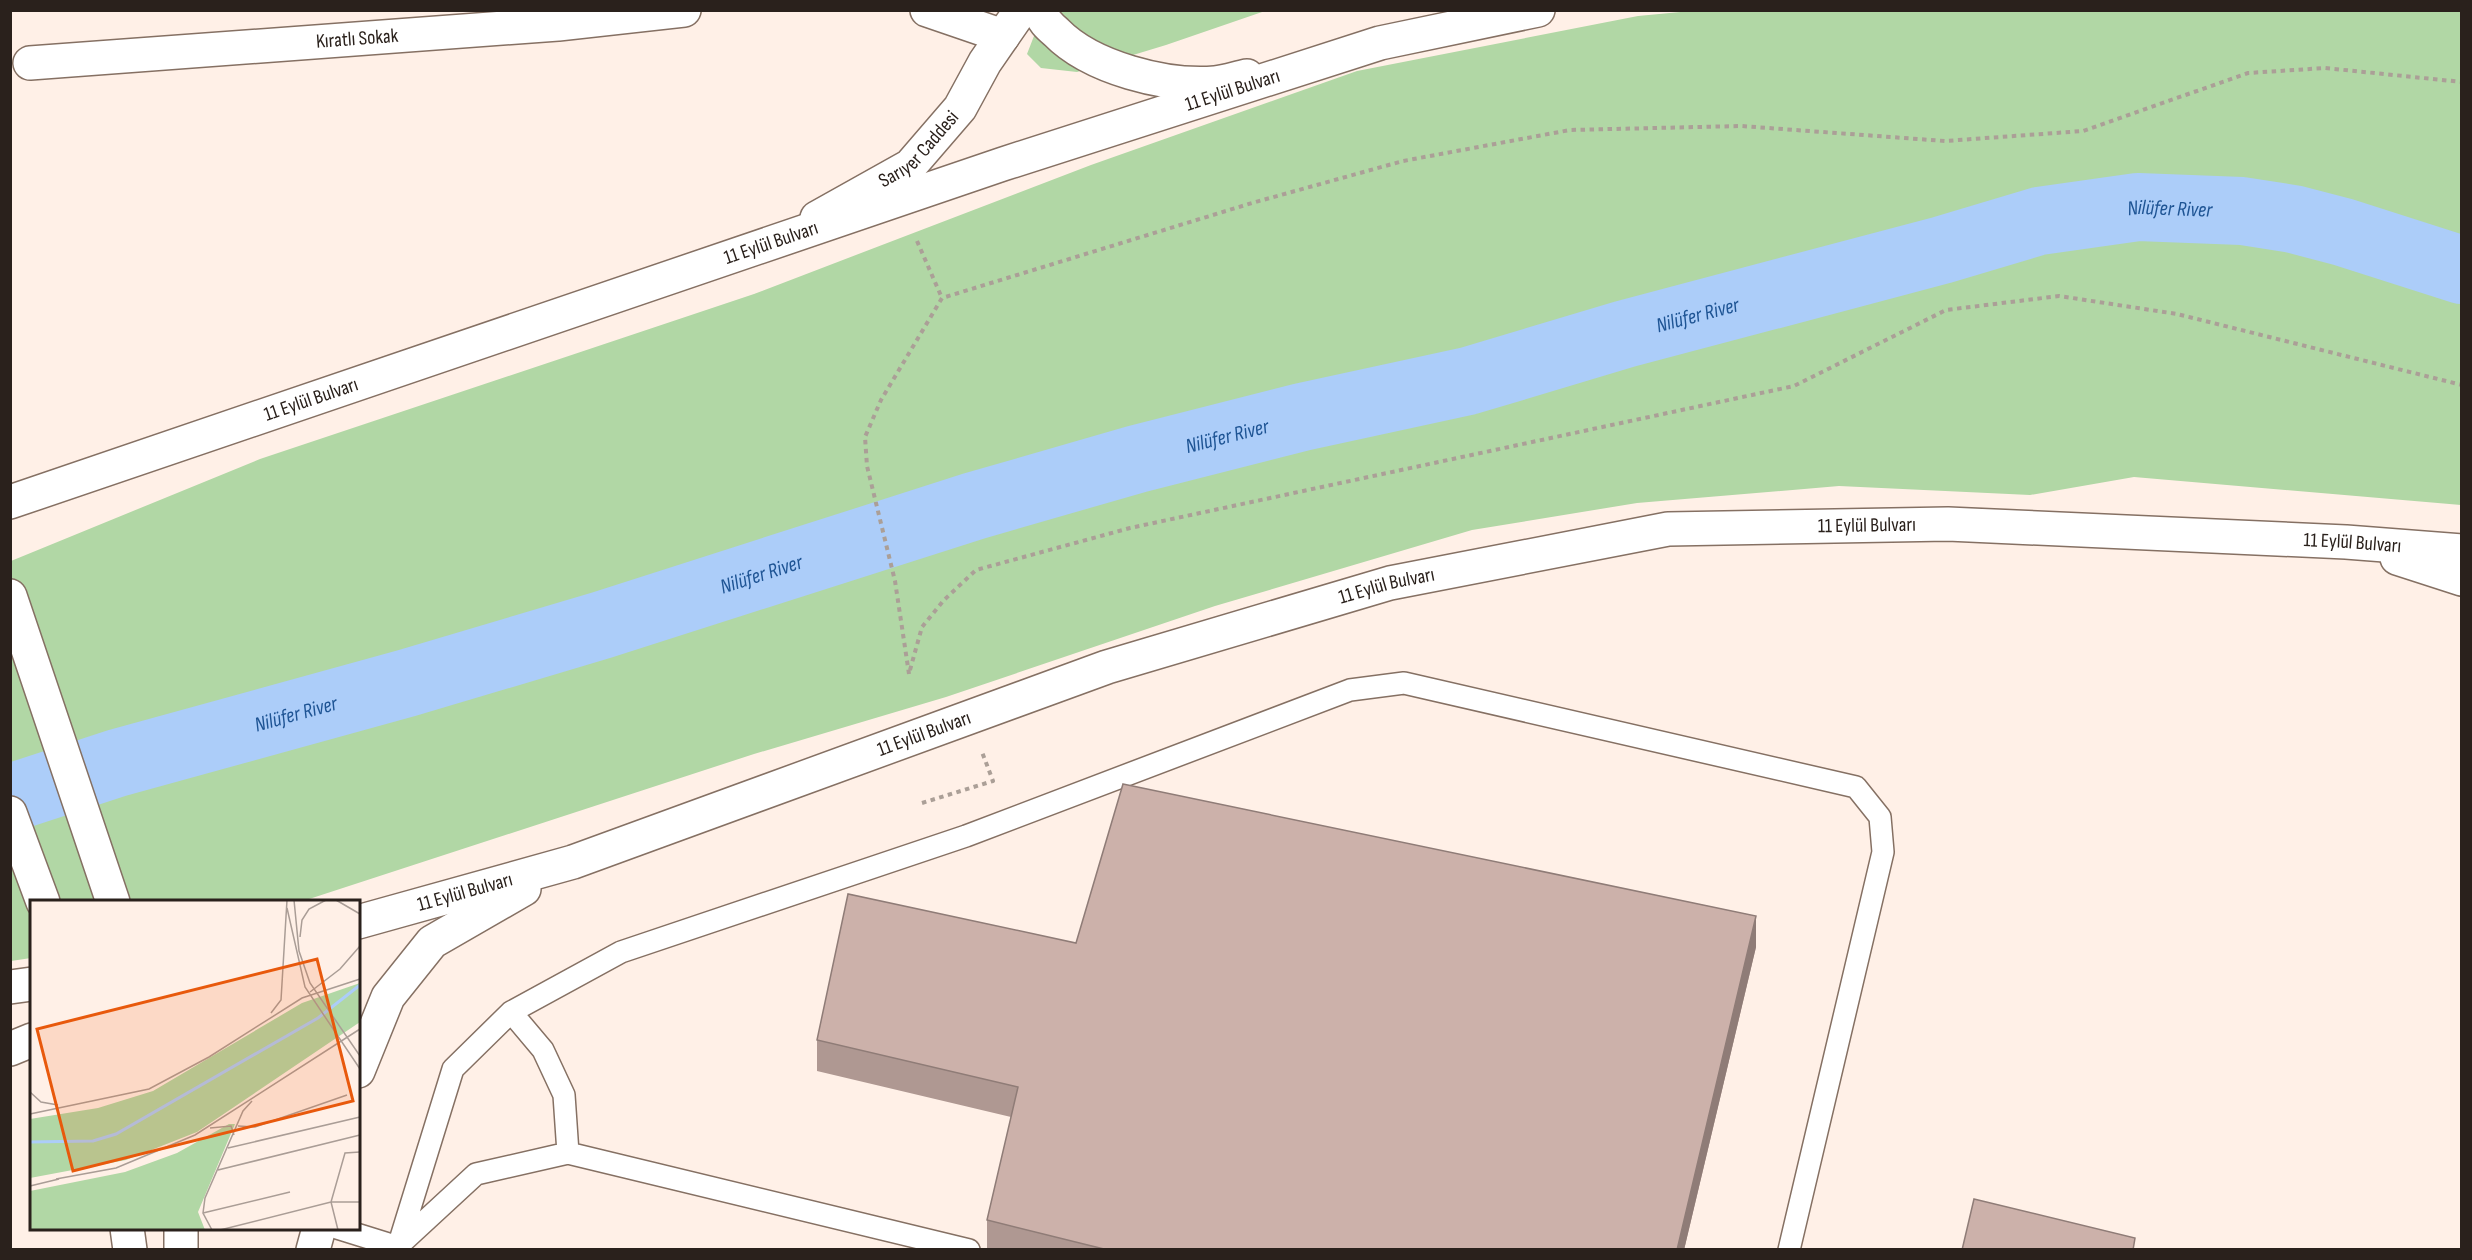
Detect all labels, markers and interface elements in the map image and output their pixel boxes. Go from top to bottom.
street label: Kıratlı Sokak [315,24,399,54]
street label: 11 Eylül Bulvarı [1182,64,1283,117]
street label: Sarıyer Caddesi [874,106,964,193]
water label: Nilüfer River [2126,195,2214,222]
street label: 11 Eylül Bulvarı [721,216,821,270]
water label: Nilüfer River [1653,292,1743,338]
street label: 11 Eylül Bulvarı [261,372,361,427]
water label: Nilüfer River [1183,413,1272,459]
street label: 11 Eylül Bulvarı [1818,513,1916,538]
street label: 11 Eylül Bulvarı [2303,528,2402,558]
water label: Nilüfer River [717,549,807,599]
street label: 11 Eylül Bulvarı [1336,563,1436,610]
water label: Nilüfer River [251,690,341,737]
street label: 11 Eylül Bulvarı [874,706,974,762]
street label: 11 Eylül Bulvarı [415,867,515,917]
inset map [30,900,360,1230]

